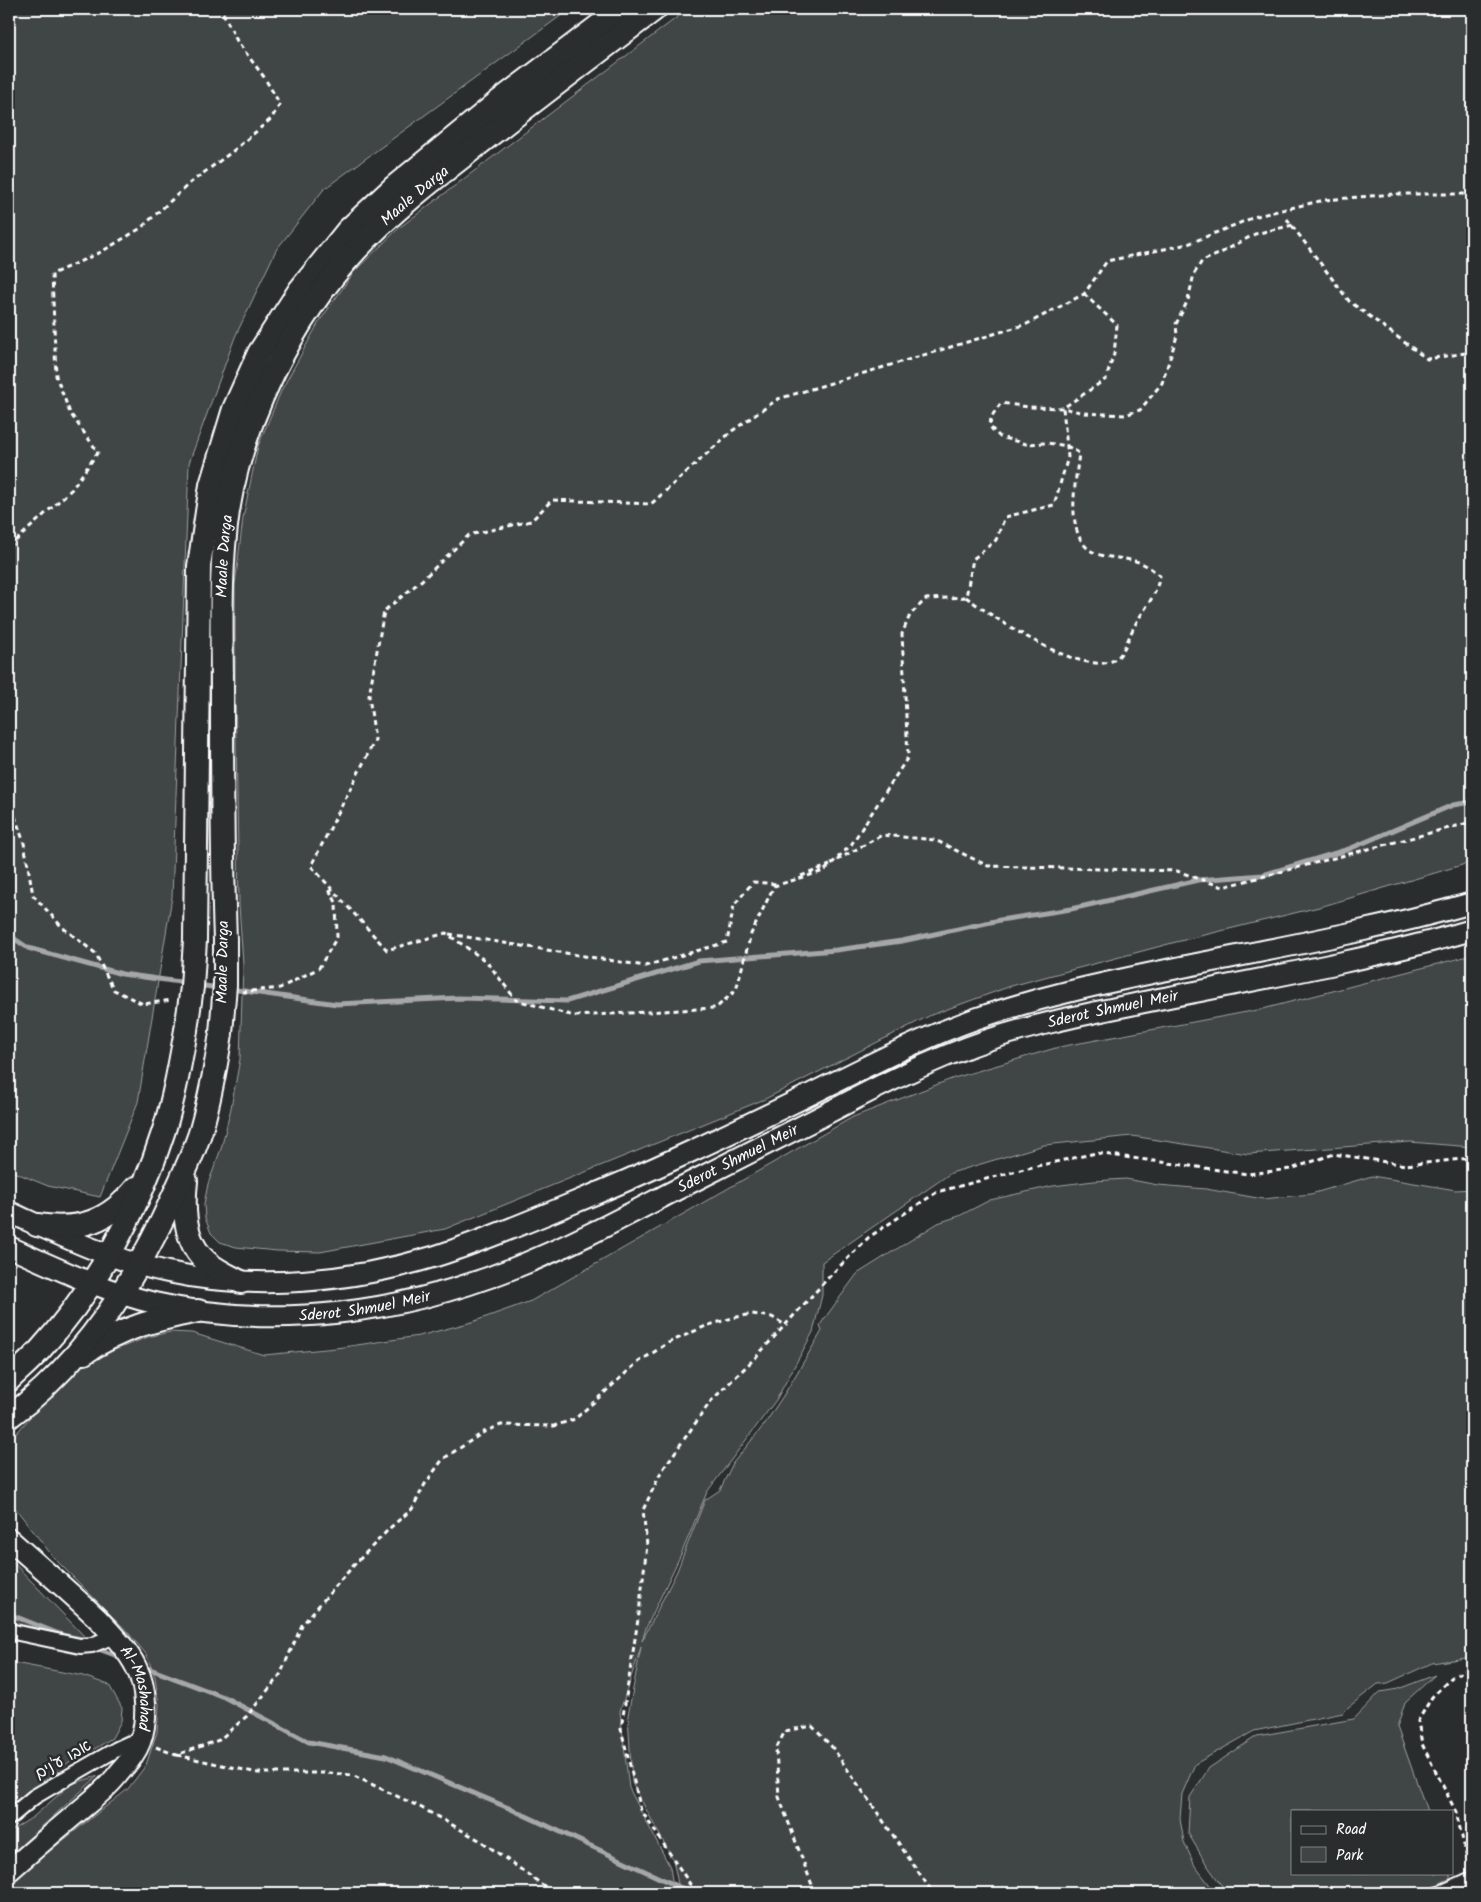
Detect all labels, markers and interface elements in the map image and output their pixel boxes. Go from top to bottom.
street label: Maale Darga [375,159,455,232]
street label: Maale Darga [209,513,240,598]
street label: Maale Darga [210,920,236,1004]
street label: Sderot Shmuel Meir [1045,983,1182,1035]
street label: Sderot Shmuel Meir [673,1117,804,1200]
street label: Sderot Shmuel Meir [298,1283,435,1328]
street label: Al-Mashahad [113,1640,158,1733]
street label: אבו ע'נים [30,1734,96,1786]
legend [1291,1810,1454,1874]
text: Road [1336,1818,1367,1842]
text: Park [1336,1844,1364,1868]

